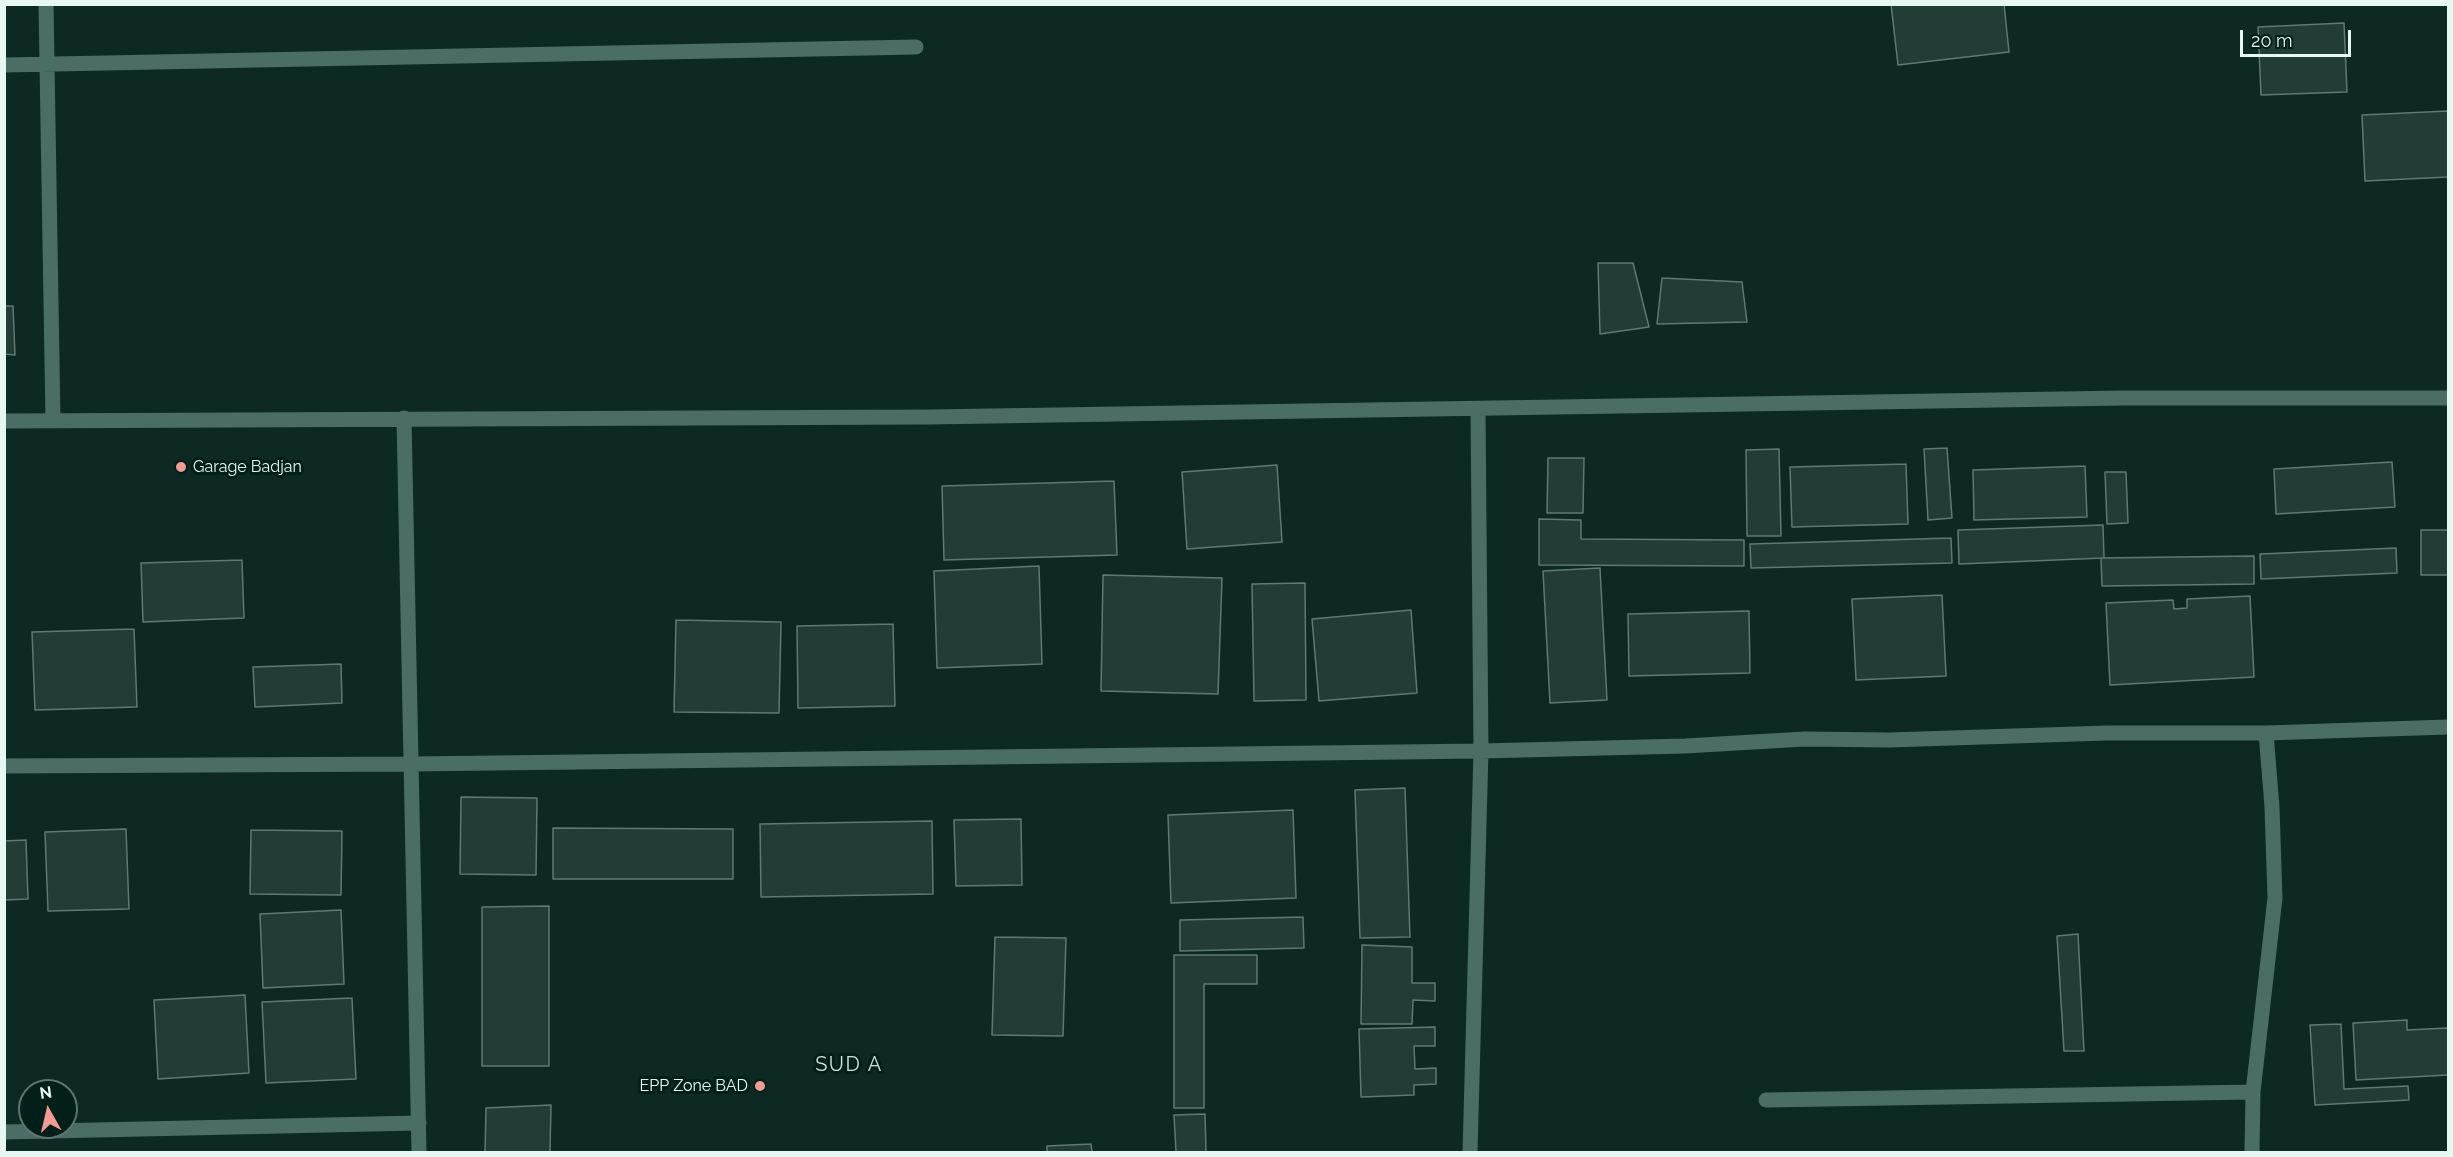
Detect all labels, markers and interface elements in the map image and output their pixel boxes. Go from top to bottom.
scale bar [2243,18,2354,56]
text: 20 m [2251,30,2293,51]
place label: Garage Badjan [193,457,302,477]
marker: Garage Badjan [174,460,188,474]
district label: SUD A [815,1053,883,1077]
place label: EPP Zone BAD [639,1076,748,1096]
north arrow [18,1079,78,1139]
marker: EPP Zone BAD [753,1079,767,1093]
text: N [38,1082,53,1103]

